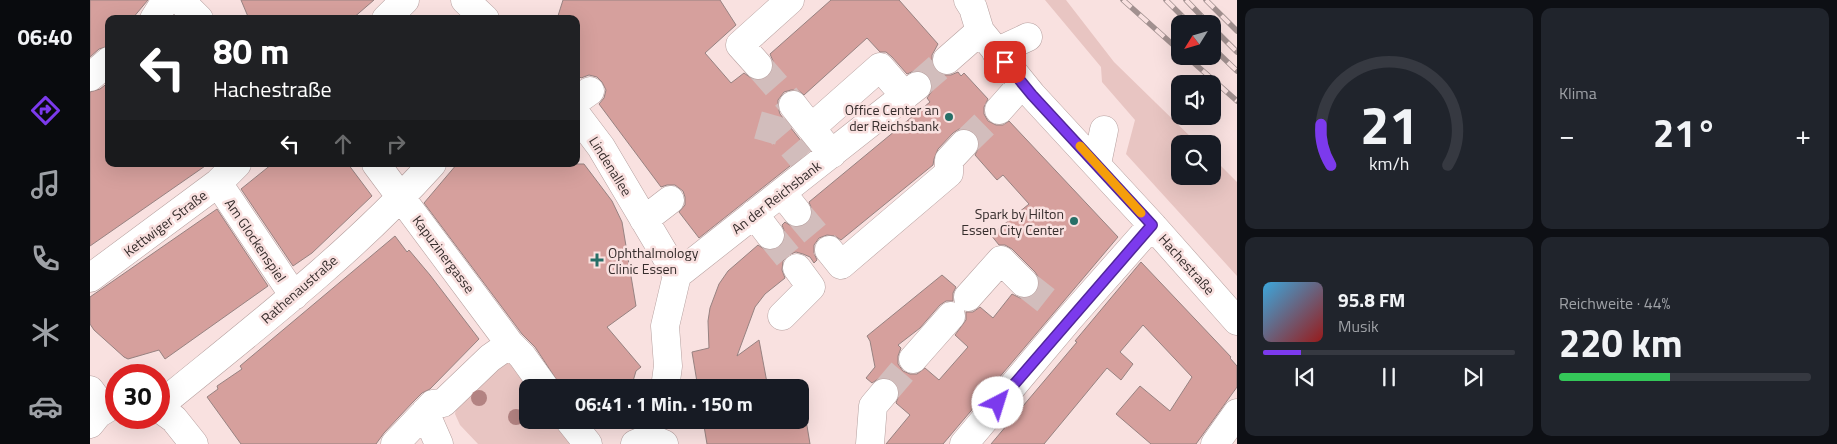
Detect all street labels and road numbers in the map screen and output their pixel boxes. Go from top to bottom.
street label: Lindenallee [584,132,638,200]
street label: An der Reichsbank [727,155,826,239]
street label: Kettwiger Straße [119,185,211,261]
street label: Am Glockenspiel [220,194,292,286]
street label: Kapuzinergasse [408,211,480,297]
street label: Hachestraße [1154,229,1220,299]
street label: Rathenaustraße [256,250,342,328]

